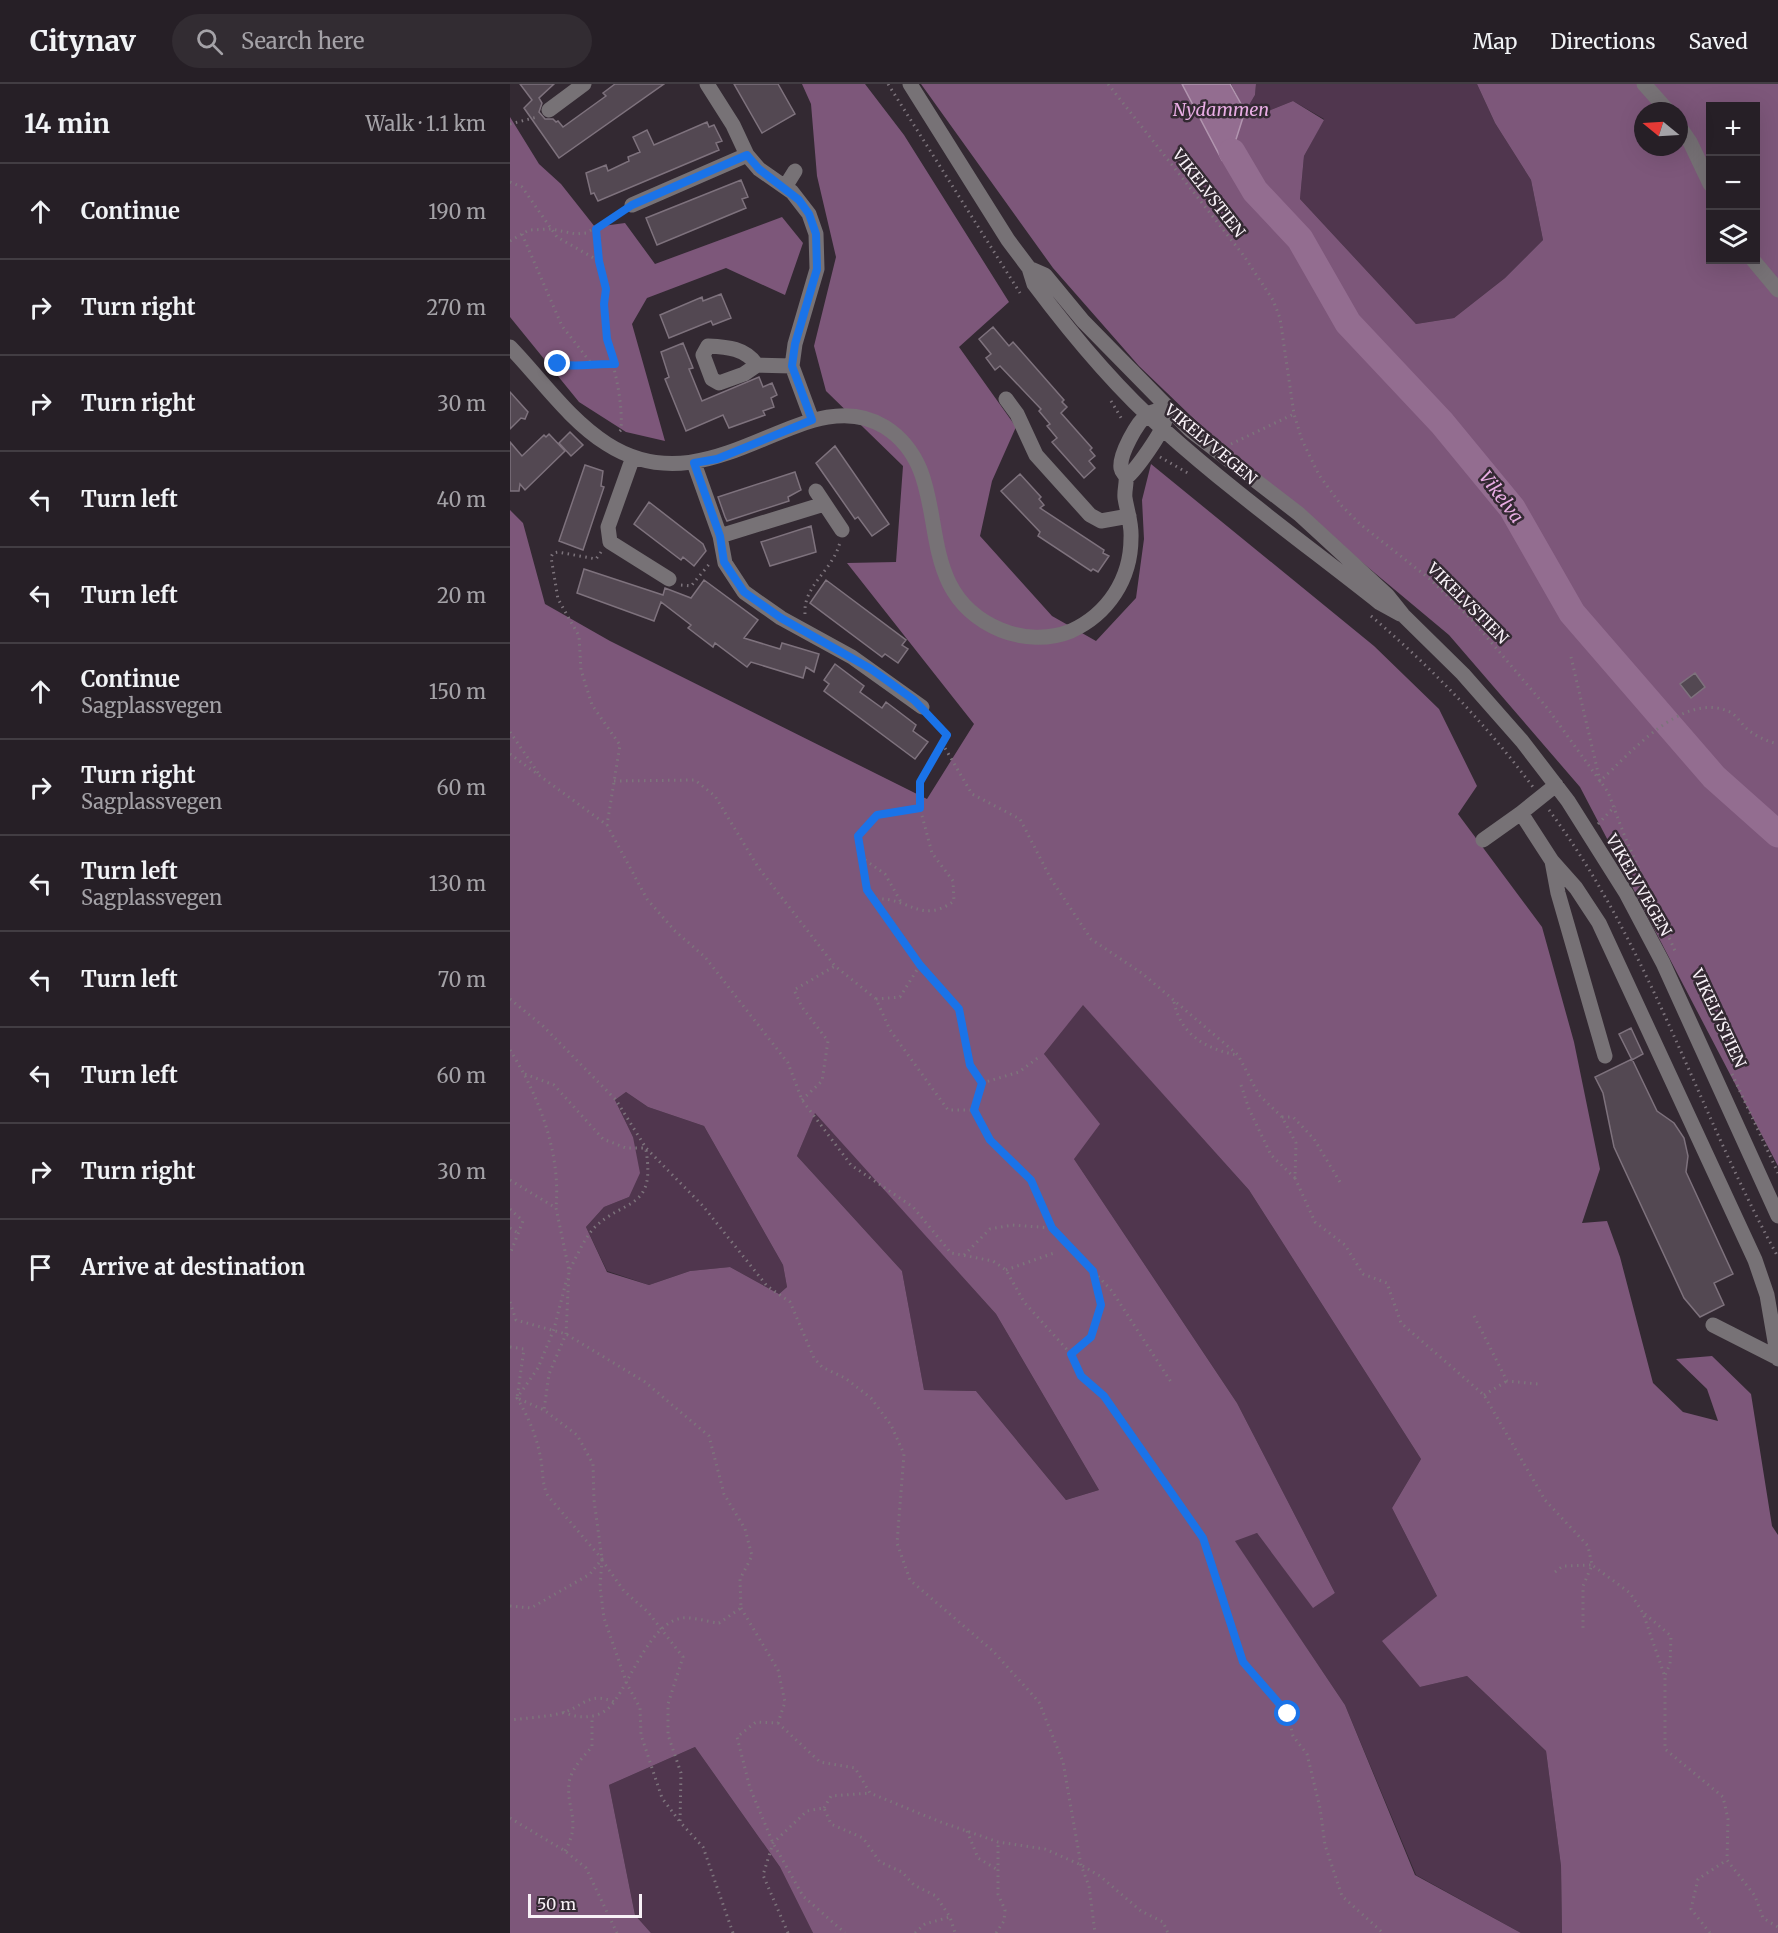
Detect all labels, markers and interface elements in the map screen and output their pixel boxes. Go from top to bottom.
search box [172,14,592,68]
text: Citynav [30,23,136,59]
icon: search [193,25,226,58]
text: Search here [241,27,364,55]
text: Map [1473,28,1517,55]
text: Directions [1550,28,1655,55]
text: Saved [1688,28,1748,55]
water label: Nydammen [1173,98,1269,121]
north arrow [1634,102,1688,156]
map controls [1706,102,1760,264]
button: + [1706,102,1760,156]
text: 14 min [24,107,110,140]
text: Walk · 1.1 km [365,111,486,136]
street label: VIKELVSTIEN [1168,144,1250,242]
button: − [1706,156,1760,210]
icon: ahead [24,195,57,228]
text: Continue [81,197,180,225]
text: 190 m [428,199,486,224]
button: layers [1706,210,1760,264]
icon: right [24,291,57,324]
text: Turn right [81,293,195,321]
text: 270 m [426,295,486,320]
route end [544,350,570,376]
icon: right [24,387,57,420]
text: Turn right [81,389,195,417]
text: 30 m [437,391,486,416]
street label: VIKELVVEGEN [1160,399,1262,489]
water label: Vikelva [1474,466,1529,527]
icon: left [24,483,57,516]
text: Turn left [81,485,178,513]
text: 40 m [436,487,486,512]
street label: VIKELVSTIEN [1422,557,1513,648]
icon: left [24,579,57,612]
text: Turn left [81,581,178,609]
text: 20 m [437,583,486,608]
text: Continue [81,665,180,693]
icon: ahead [24,675,57,708]
text: 150 m [429,679,486,704]
text: Sagplassvegen [81,693,222,718]
text: Turn right [81,761,195,789]
icon: right [24,771,57,804]
text: 60 m [436,775,486,800]
text: Sagplassvegen [81,789,222,814]
street label: VIKELVVEGEN [1601,830,1677,940]
text: Turn left [81,857,178,885]
icon: left [24,867,57,900]
text: 130 m [429,871,486,896]
text: Sagplassvegen [81,885,222,910]
icon: left [24,963,57,996]
street label: VIKELVSTIEN [1687,964,1751,1071]
text: Turn left [81,965,178,993]
text: 70 m [438,967,486,992]
icon: left [24,1059,57,1092]
text: Turn left [81,1061,178,1089]
text: 60 m [436,1063,486,1088]
icon: right [24,1155,57,1188]
text: Turn right [81,1157,195,1185]
text: 30 m [437,1159,486,1184]
icon: arrive [24,1251,57,1284]
text: Arrive at destination [81,1253,305,1281]
route start [1274,1700,1300,1726]
scale bar [528,1891,642,1918]
text: 50 m [537,1894,576,1914]

